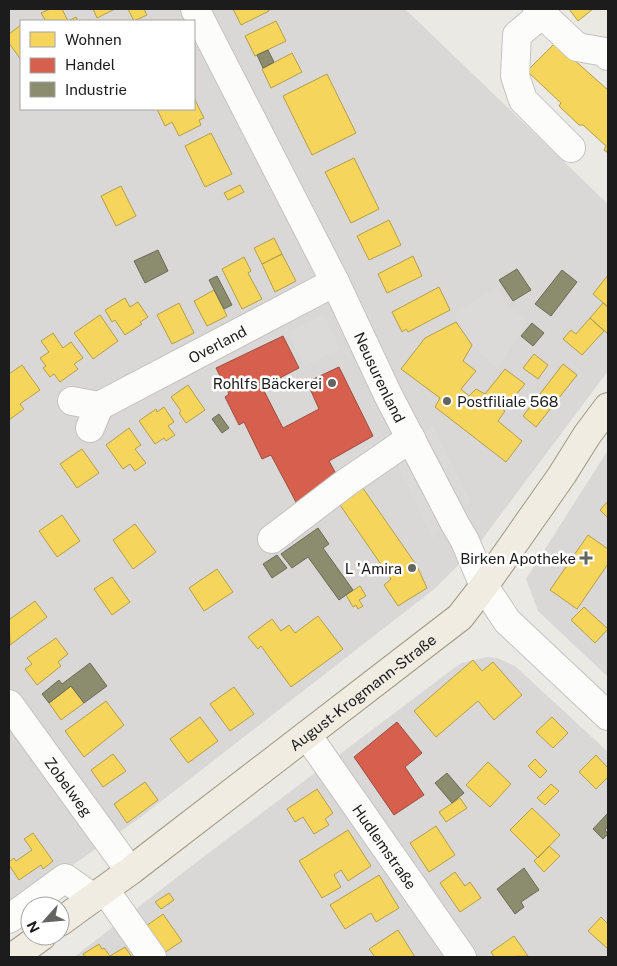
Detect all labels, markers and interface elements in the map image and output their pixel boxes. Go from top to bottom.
legend [20,20,195,110]
text: Wohnen [65,31,122,48]
text: Handel [65,56,115,73]
text: Industrie [65,81,127,98]
street label: Overland [185,322,249,366]
street label: Neusurenland [351,329,409,425]
place label: Rohlfs Bäckerei [213,375,322,392]
marker: Rohlfs Bäckerei [326,377,338,389]
place label: Postfiliale 568 [457,393,558,410]
marker: Postfiliale 568 [441,395,453,407]
place label: Birken Apotheke [460,550,576,567]
marker: Birken Apotheke [580,552,592,564]
place label: L 'Amira [345,560,402,577]
marker: L 'Amira [406,562,418,574]
street label: August-Krogmann-Straße [286,630,439,754]
street label: Zobelweg [42,754,96,819]
street label: Hudlemstraße [349,801,420,892]
north arrow [20,896,70,946]
text: N [24,918,43,935]

